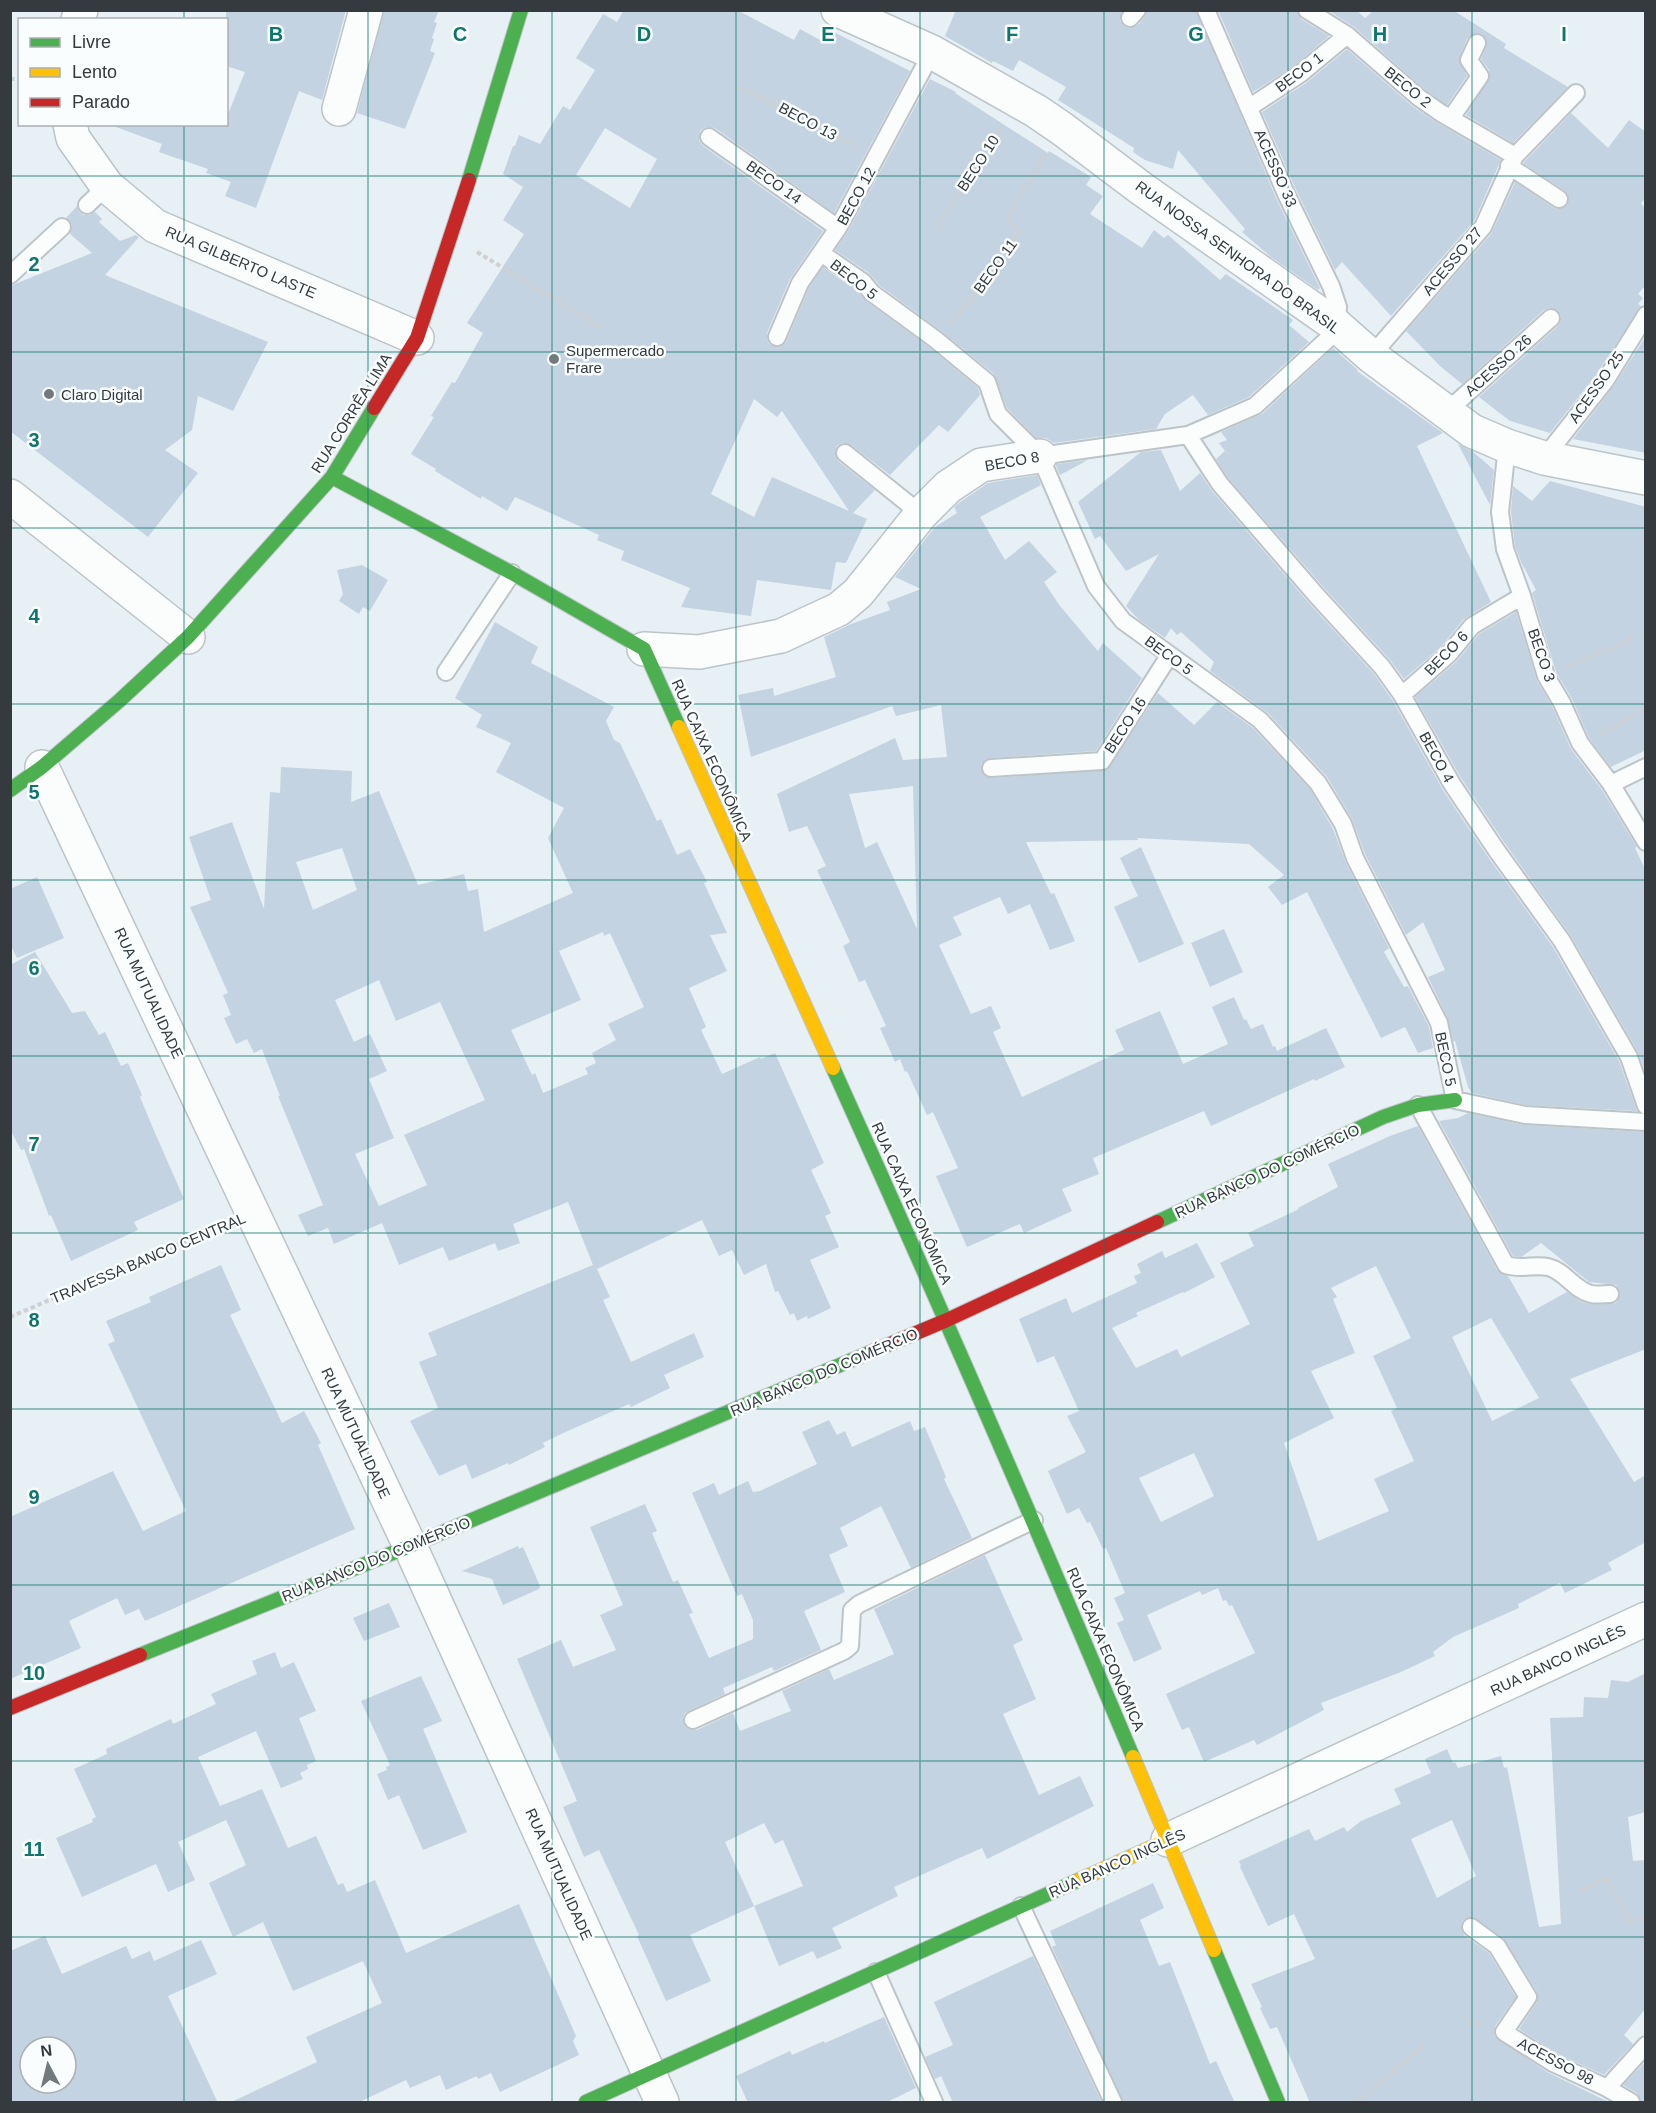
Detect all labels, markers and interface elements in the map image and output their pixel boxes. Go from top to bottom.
legend [18,18,228,126]
text: B [269,23,283,45]
text: C [453,23,467,45]
text: D [637,23,651,45]
text: E [821,23,835,45]
text: F [1006,23,1018,45]
text: G [1188,23,1204,45]
text: H [1373,23,1387,45]
text: I [1561,23,1567,45]
text: Livre [72,32,111,52]
street label: BECO 1 [1272,49,1326,95]
text: Lento [72,62,117,82]
street label: BECO 2 [1381,63,1435,111]
text: Parado [72,92,130,112]
street label: BECO 13 [776,99,840,143]
street label: ACESSO 33 [1251,126,1301,210]
street label: BECO 10 [954,132,1002,194]
street label: BECO 14 [743,157,805,207]
street label: BECO 12 [833,164,879,228]
street label: RUA NOSSA SENHORA DO BRASIL [1133,177,1343,337]
street label: RUA GILBERTO LASTE [163,223,319,301]
street label: ACESSO 27 [1419,224,1485,298]
street label: BECO 11 [970,236,1020,296]
text: 2 [28,253,40,275]
street label: BECO 5 [827,255,881,303]
street label: ACESSO 26 [1461,331,1535,399]
place label: Supermercado Frare [566,342,664,376]
street label: ACESSO 25 [1565,348,1627,426]
street label: RUA CORRÊA LIMA [307,350,395,476]
marker: Supermercado Frare [547,352,561,366]
place label: Claro Digital [61,386,143,403]
marker: Claro Digital [42,387,56,401]
text: 3 [28,429,40,451]
street label: BECO 8 [983,448,1041,474]
text: 4 [28,605,40,627]
street label: BECO 3 [1525,626,1559,684]
street label: BECO 6 [1421,627,1471,679]
street label: BECO 5 [1142,632,1196,678]
street label: RUA CAIXA ECONÔMICA [668,676,756,844]
street label: BECO 16 [1101,694,1149,756]
street label: BECO 4 [1416,729,1458,785]
text: 5 [28,781,40,803]
street label: RUA MUTUALIDADE [111,925,187,1061]
text: 6 [28,957,40,979]
street label: BECO 5 [1432,1030,1460,1088]
street label: RUA CAIXA ECONÔMICA [868,1119,956,1287]
street label: RUA BANCO DO COMÉRCIO [1172,1121,1362,1221]
text: 7 [28,1133,40,1155]
street label: TRAVESSA BANCO CENTRAL [48,1209,248,1307]
text: 8 [28,1309,40,1331]
street label: RUA BANCO DO COMÉRCIO [728,1325,920,1419]
street label: RUA MUTUALIDADE [318,1365,394,1501]
text: 9 [28,1486,40,1508]
street label: RUA BANCO DO COMÉRCIO [279,1513,473,1605]
street label: RUA CAIXA ECONÔMICA [1064,1565,1148,1733]
street label: RUA BANCO INGLÊS [1488,1621,1628,1699]
text: 10 [23,1662,45,1684]
street label: RUA MUTUALIDADE [522,1805,596,1943]
street label: RUA BANCO INGLÊS [1046,1825,1188,1901]
text: 11 [23,1838,45,1860]
street label: ACESSO 98 [1515,2034,1597,2088]
north arrow [18,2035,78,2095]
text: N [39,2041,53,2060]

